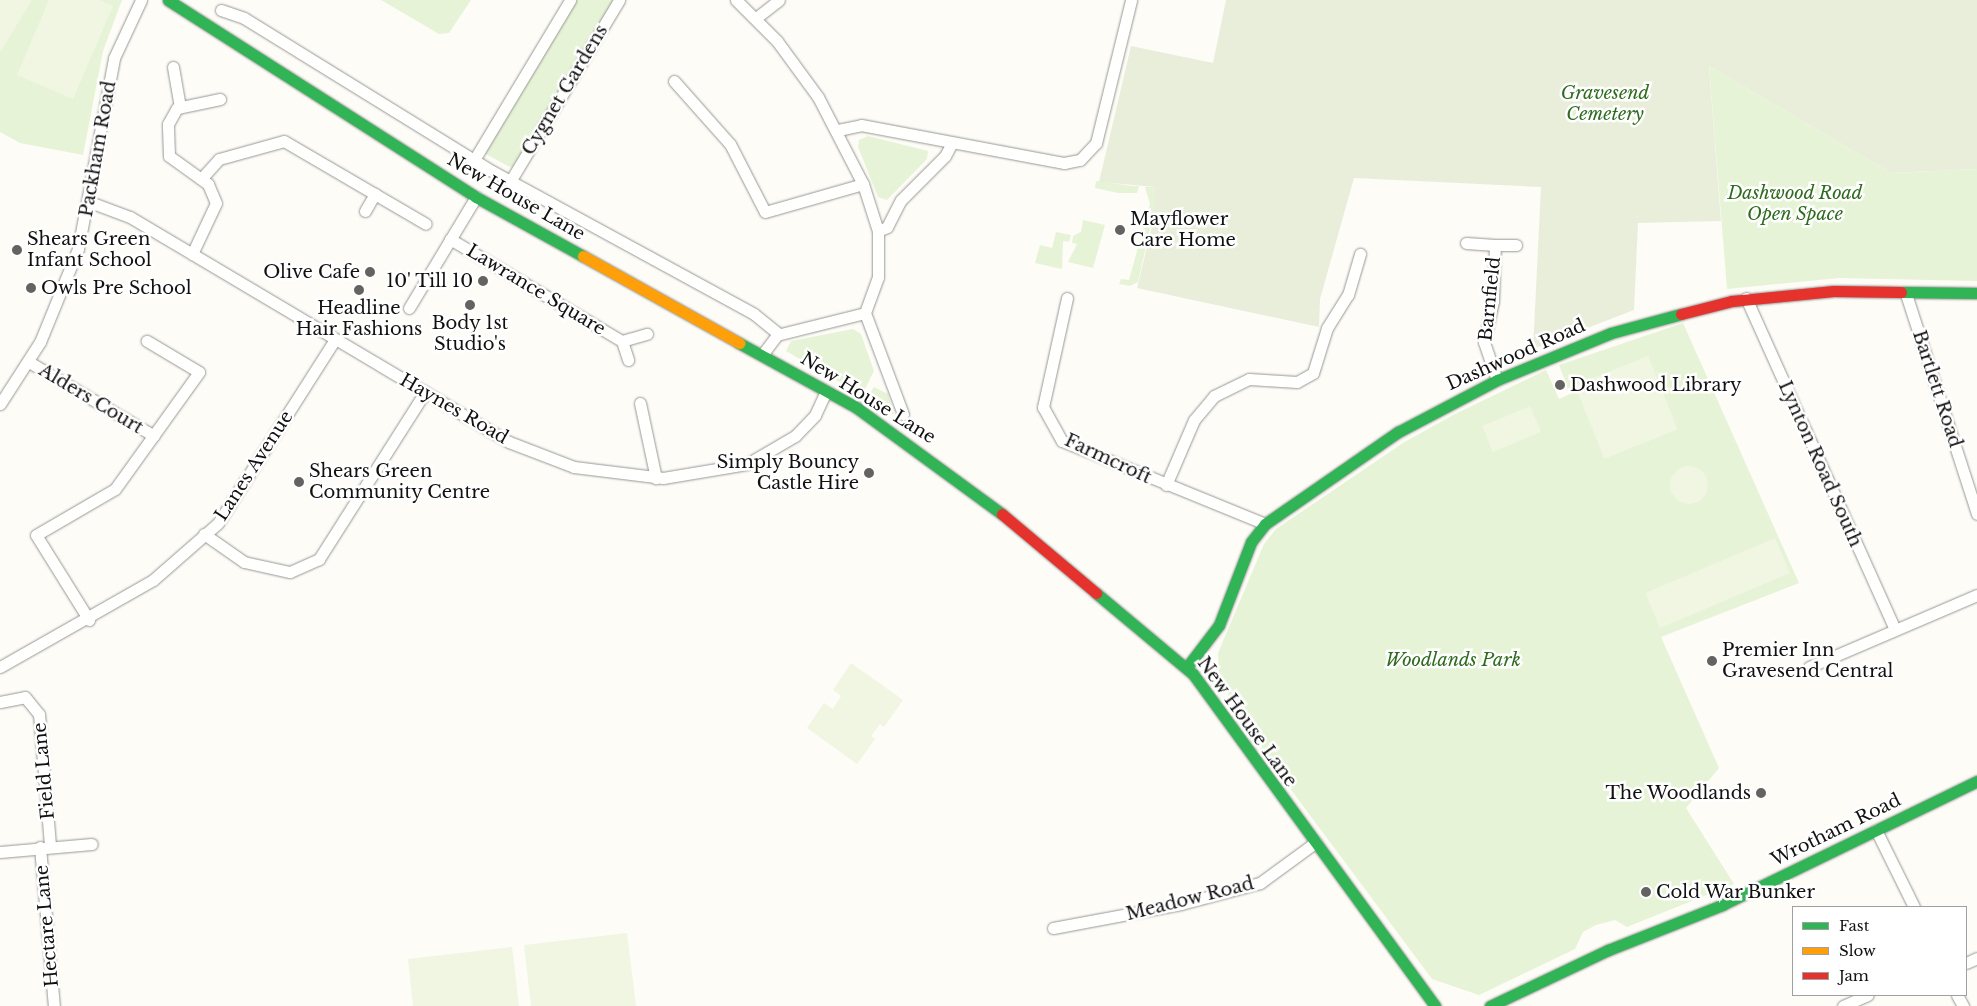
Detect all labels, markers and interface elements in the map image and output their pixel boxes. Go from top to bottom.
street label: Cygnet Gardens [518,21,612,159]
street label: Packham Road [75,79,121,219]
park label: Gravesend Cemetery [1561,83,1649,126]
street label: New House Lane [443,149,589,245]
park label: Dashwood Road Open Space [1727,183,1863,225]
place label: Mayflower Care Home [1130,209,1236,252]
marker: Mayflower Care Home [1114,224,1126,236]
place label: Shears Green Infant School [27,229,152,272]
street label: Lawrance Square [463,240,609,340]
marker: Shears Green Infant School [11,244,23,256]
street label: Barnfield [1475,256,1505,342]
place label: Olive Cafe [263,261,360,283]
marker: Olive Cafe [364,266,376,278]
place label: 10' Till 10 [385,270,473,292]
marker: 10' Till 10 [477,275,489,287]
place label: Owls Pre School [41,277,192,299]
marker: Owls Pre School [25,282,37,294]
marker: Headline Hair Fashions [353,284,365,296]
place label: Headline Hair Fashions [296,298,422,340]
marker: Body 1st Studio's [464,299,476,311]
place label: Body 1st Studio's [431,313,509,356]
street label: Dashwood Road [1443,315,1589,395]
street label: Bartlett Road [1908,328,1966,450]
street label: New House Lane [796,348,940,448]
street label: Alders Court [35,359,147,439]
street label: Haynes Road [396,369,512,449]
place label: Dashwood Library [1570,374,1741,396]
street label: Lynton Road South [1774,378,1866,550]
marker: Dashwood Library [1554,379,1566,391]
street label: Lanes Avenue [210,407,298,525]
street label: Farmcroft [1061,429,1155,489]
place label: Simply Bouncy Castle Hire [716,452,859,494]
place label: Shears Green Community Centre [309,461,491,504]
marker: Simply Bouncy Castle Hire [863,467,875,479]
marker: Shears Green Community Centre [293,476,305,488]
place label: Premier Inn Gravesend Central [1722,640,1893,682]
park label: Woodlands Park [1385,649,1521,671]
street label: New House Lane [1192,653,1302,791]
marker: Premier Inn Gravesend Central [1706,655,1718,667]
street label: Field Lane [29,722,59,820]
place label: The Woodlands [1605,782,1751,804]
marker: The Woodlands [1755,787,1767,799]
street label: Wrotham Road [1767,789,1905,871]
street label: Hectare Lane [31,864,63,988]
street label: Meadow Road [1124,873,1256,925]
place label: Cold War Bunker [1656,881,1816,903]
marker: Cold War Bunker [1640,886,1652,898]
legend [1792,906,1967,996]
text: Fast [1839,916,1869,935]
text: Slow [1839,941,1876,960]
text: Jam [1839,966,1869,985]

